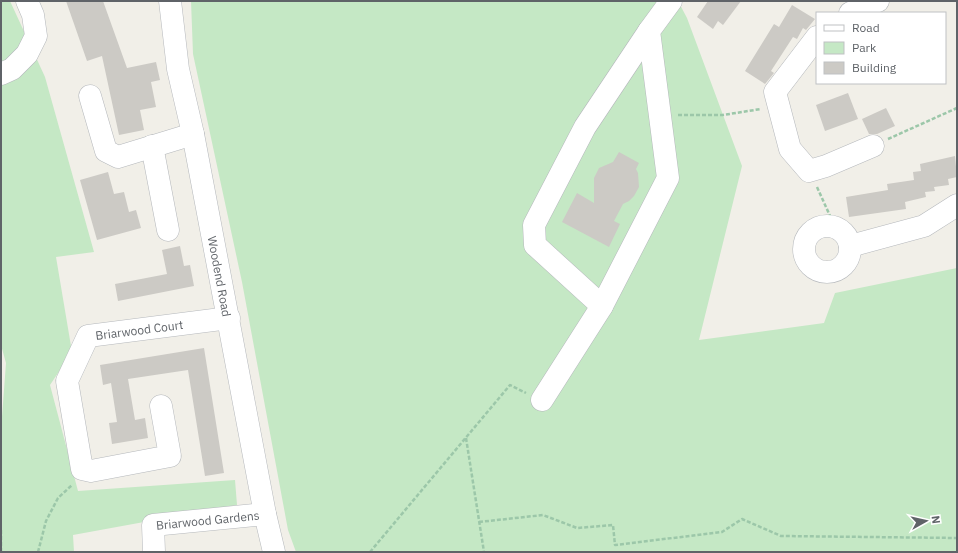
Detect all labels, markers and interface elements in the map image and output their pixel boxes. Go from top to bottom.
legend [816,12,946,84]
text: Road [852,20,880,35]
text: Park [852,40,877,55]
text: Building [852,60,897,75]
street label: Woodend Road [205,235,235,318]
street label: Briarwood Court [94,316,184,342]
north arrow [906,501,946,541]
street label: Briarwood Gardens [155,507,260,532]
text: N [928,515,943,525]

